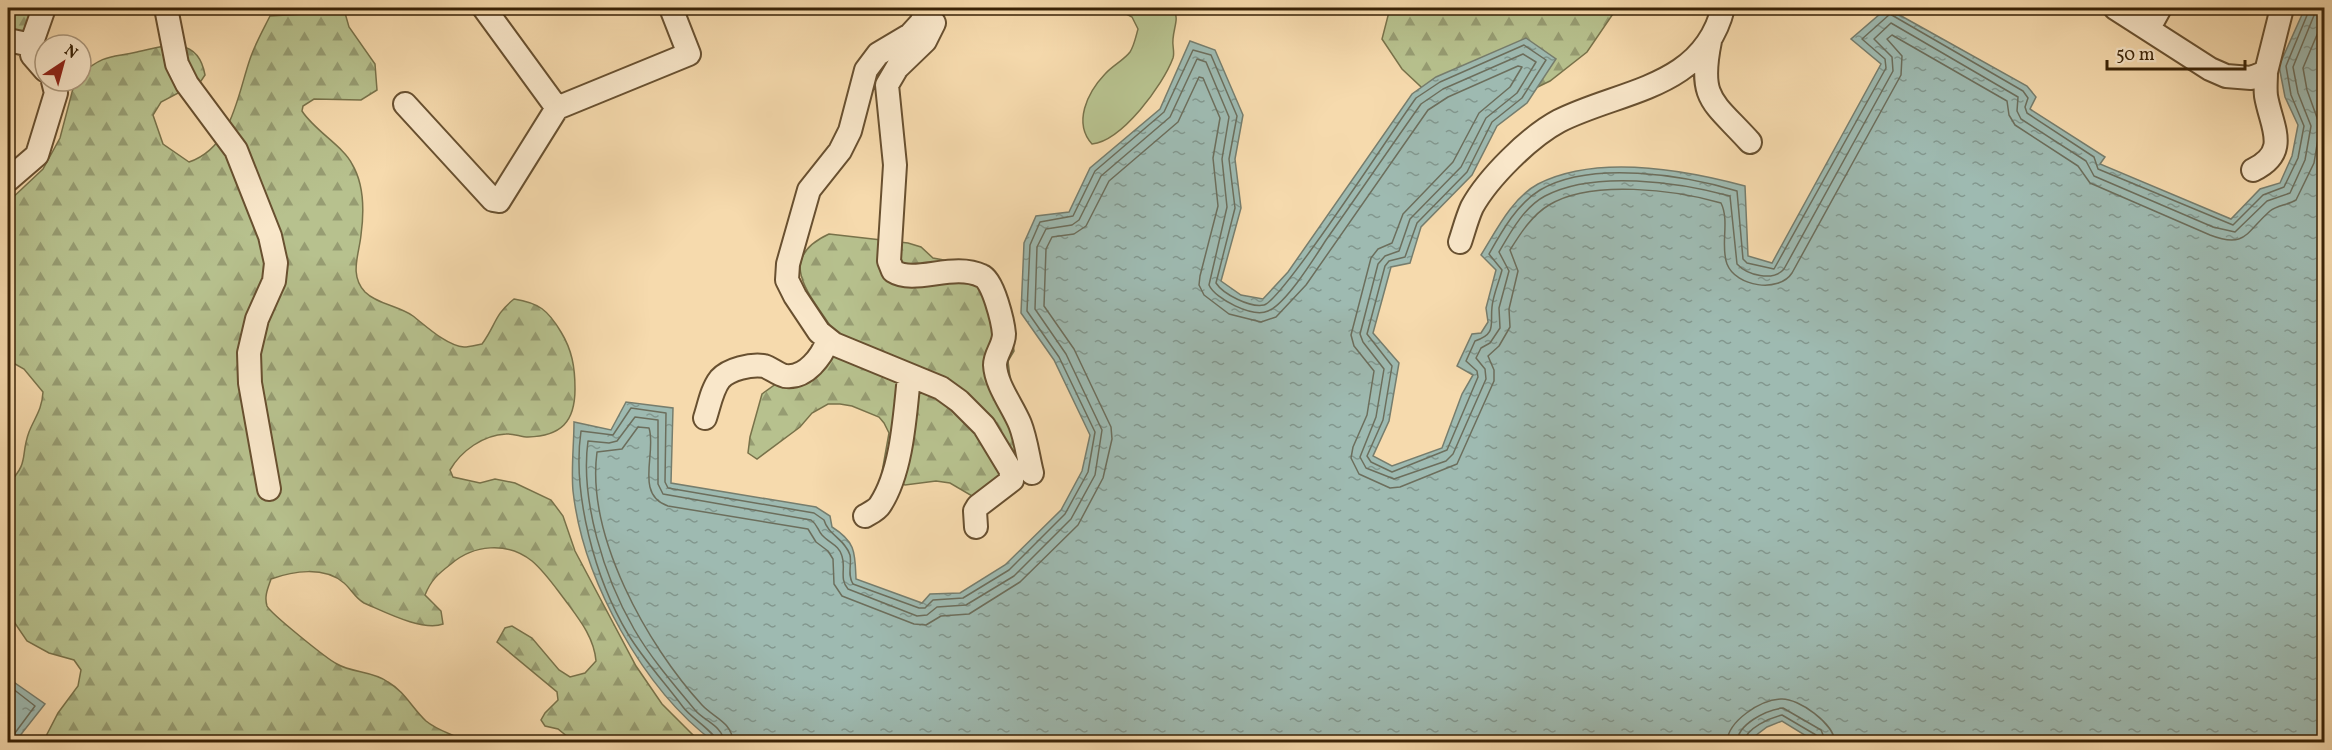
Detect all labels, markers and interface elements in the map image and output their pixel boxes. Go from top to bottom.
north arrow [33,33,93,93]
scale bar [2107,33,2245,71]
text: N [59,40,82,65]
text: 50 m [2116,43,2155,68]

